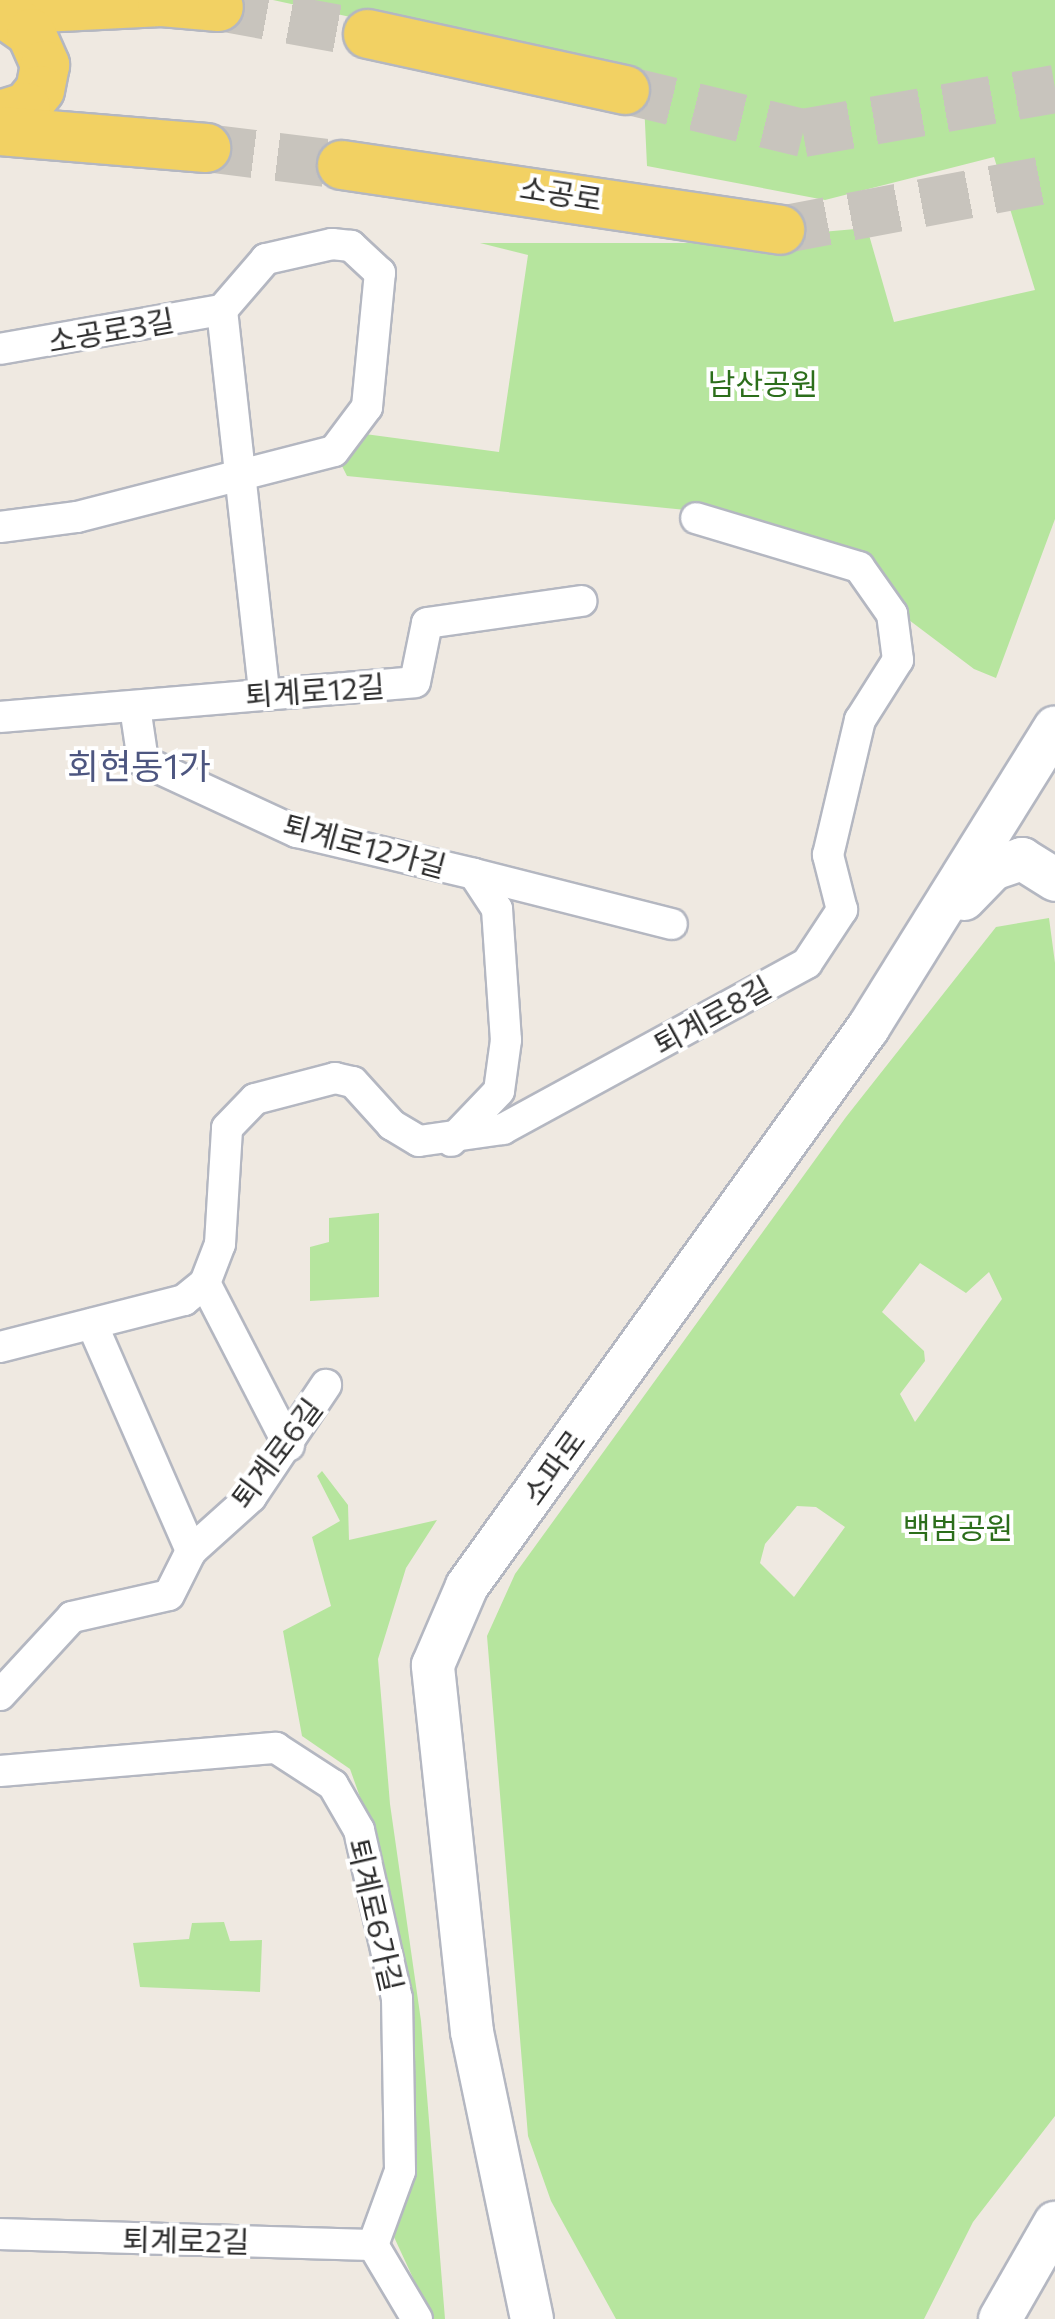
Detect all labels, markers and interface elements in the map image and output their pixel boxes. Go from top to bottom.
street label: 소공로 [517,169,605,217]
street label: 소공로3길 [45,301,177,359]
park label: 남산공원 [708,365,818,401]
street label: 퇴계로12길 [244,667,386,713]
district label: 회현동1가 [67,744,211,786]
street label: 퇴계로12가길 [279,806,451,884]
street label: 퇴계로8길 [647,968,777,1062]
street label: 퇴계로6길 [223,1391,329,1515]
street label: 소파로 [514,1423,592,1511]
park label: 백범공원 [903,1509,1013,1545]
street label: 퇴계로6가길 [341,1835,411,1995]
street label: 퇴계로2길 [122,2221,250,2259]

